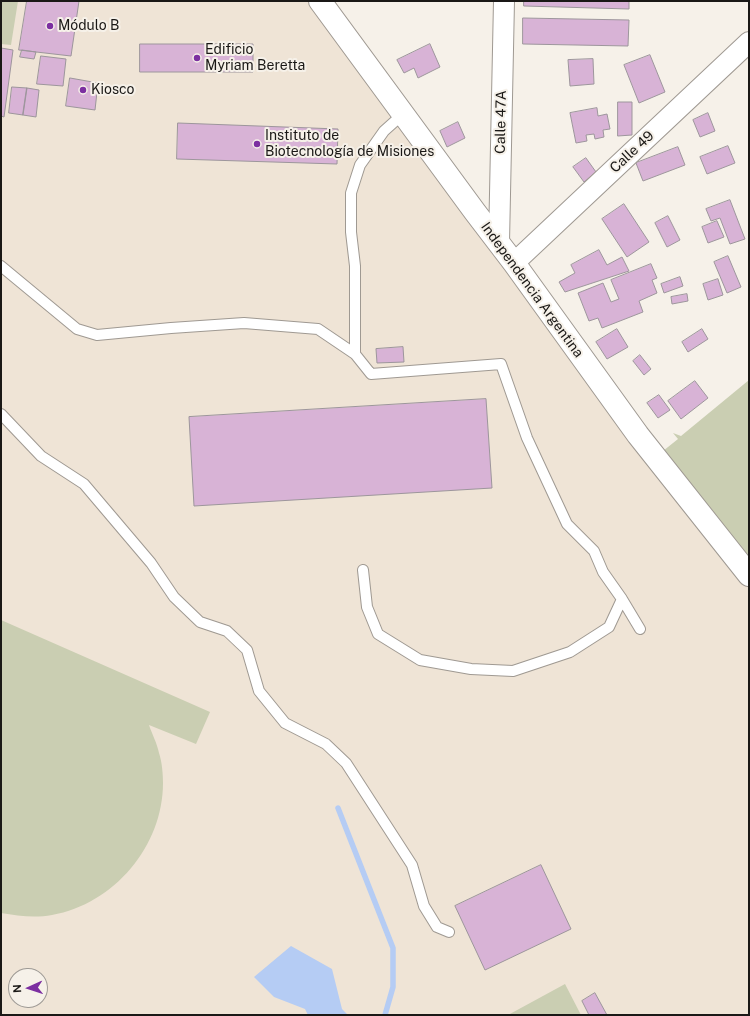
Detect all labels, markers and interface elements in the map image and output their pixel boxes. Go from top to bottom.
place label: Módulo B [58,18,119,34]
marker: Módulo B [45,21,55,31]
place label: Edificio Myriam Beretta [205,42,305,74]
marker: Edificio Myriam Beretta [192,53,202,63]
place label: Kiosco [91,82,134,98]
marker: Kiosco [78,85,88,95]
street label: Calle 47A [492,90,510,154]
street label: Calle 49 [606,127,658,177]
place label: Instituto de Biotecnología de Misiones [265,128,434,160]
marker: Instituto de Biotecnología de Misiones [252,139,262,149]
street label: Independencia Argentina [477,219,587,361]
north arrow [8,968,48,1008]
text: N [11,984,23,993]

